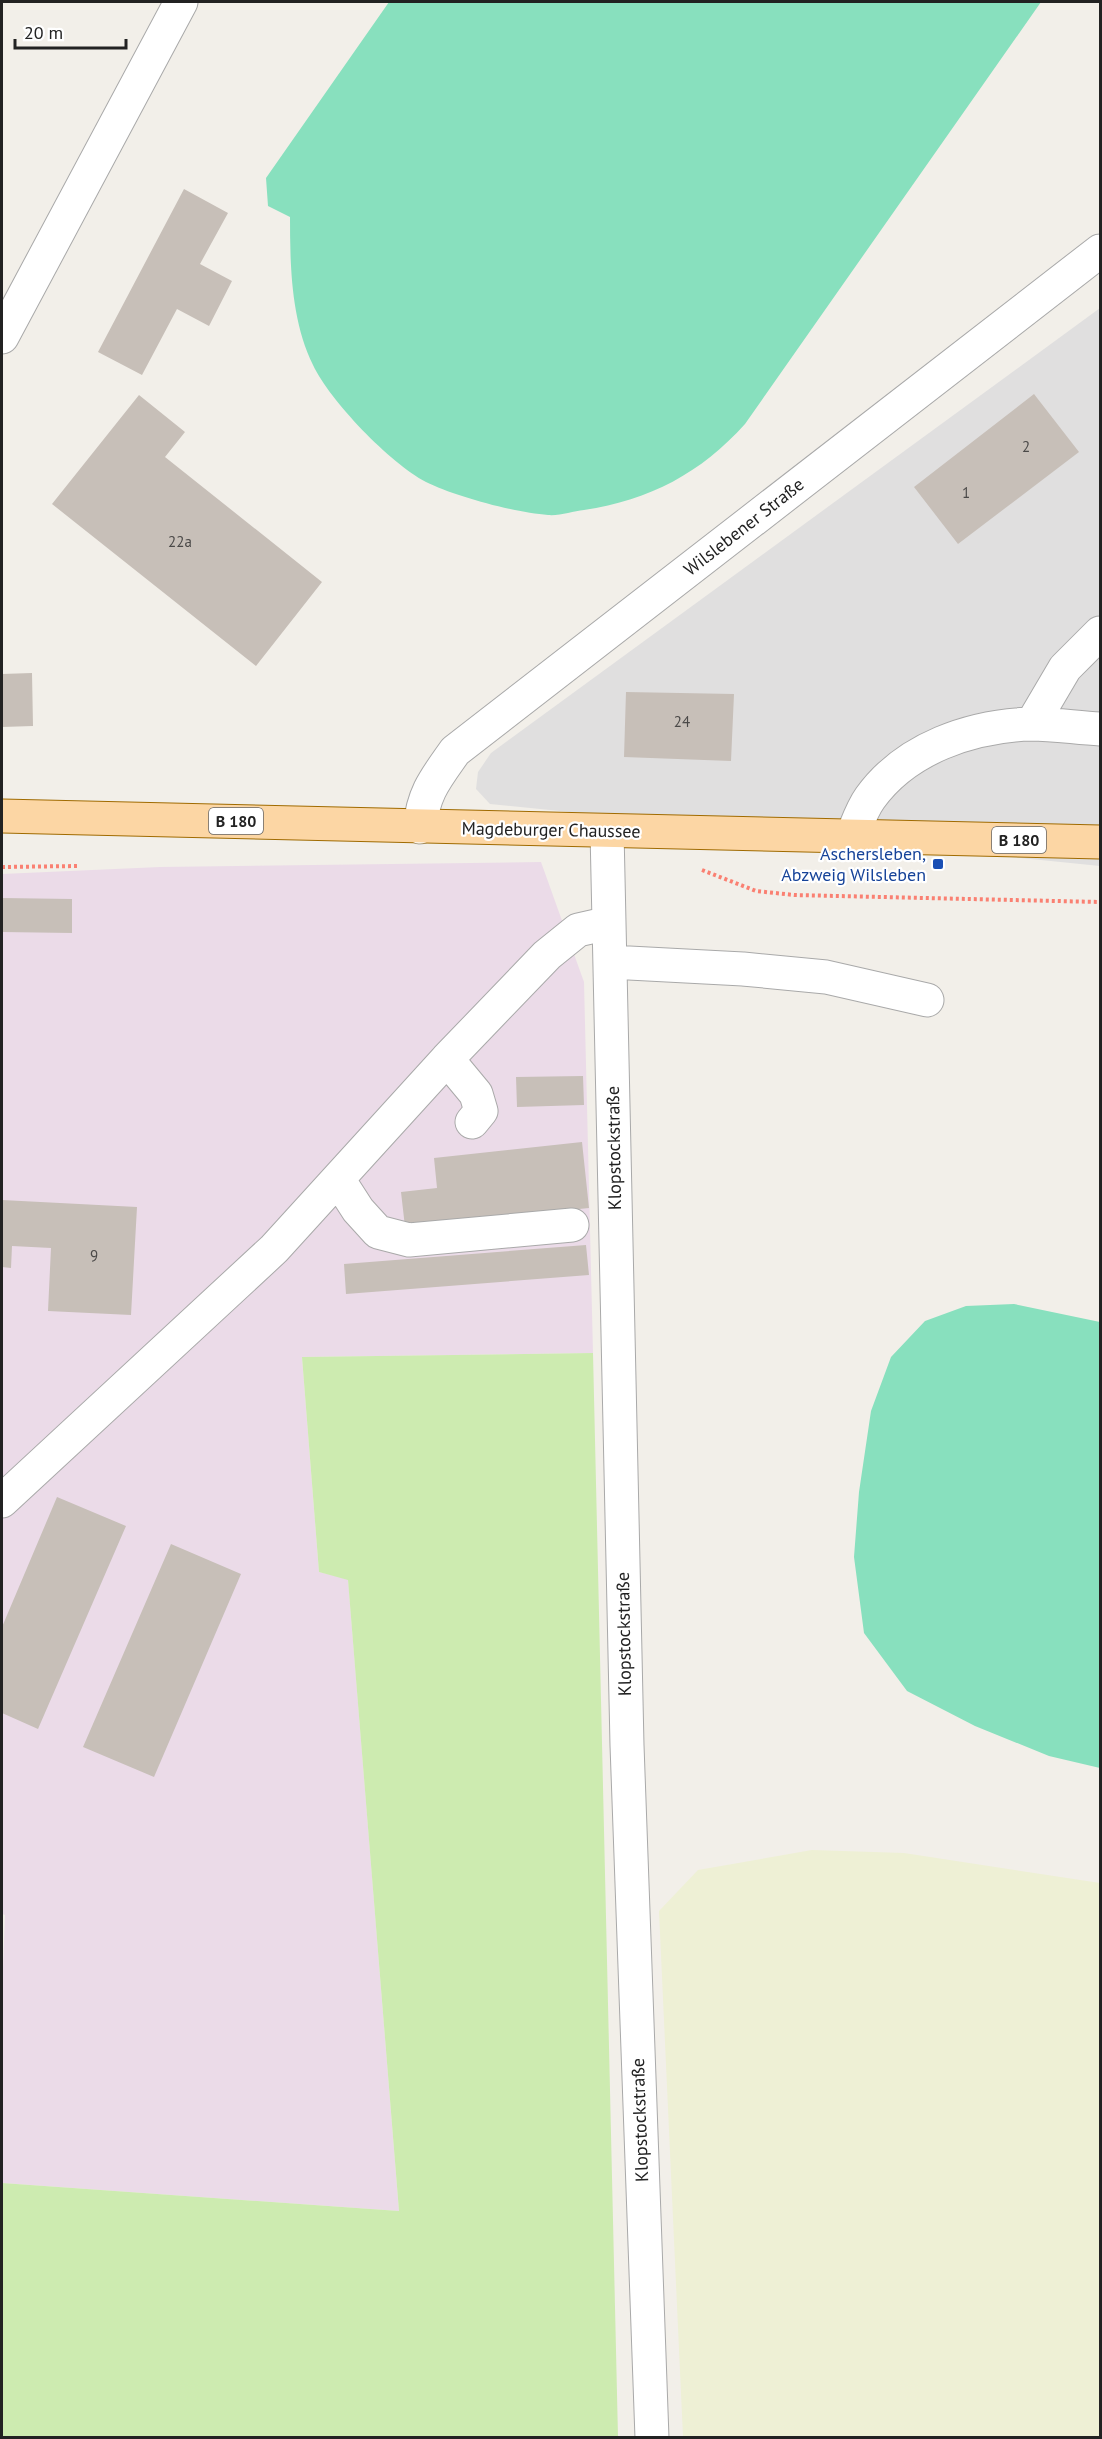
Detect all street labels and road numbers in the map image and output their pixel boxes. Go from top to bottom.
street label: Wilslebener Straße [679,473,808,581]
road number: B 180 [209,808,263,834]
street label: Magdeburger Chaussee [461,816,641,843]
road number: B 180 [992,827,1046,853]
street label: Klopstockstraße [601,1086,626,1210]
street label: Klopstockstraße [611,1572,636,1696]
street label: Klopstockstraße [626,2058,653,2182]

